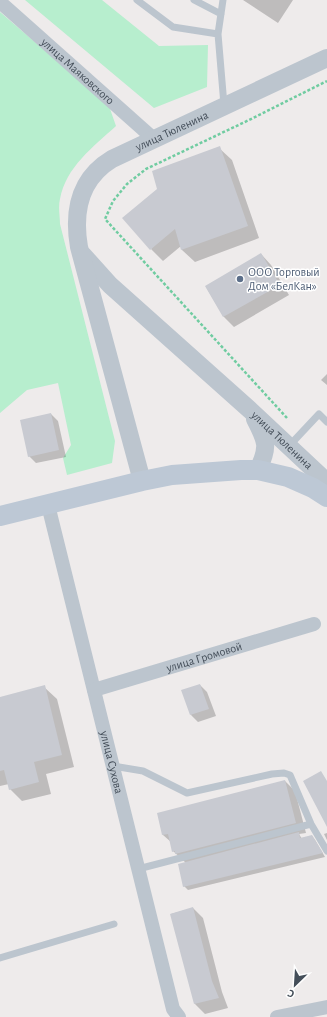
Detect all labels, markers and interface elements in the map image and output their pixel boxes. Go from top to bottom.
street label: улица Маяковского [37,35,117,107]
street label: улица Тюленина [133,108,211,154]
place label: ООО Торговый Дом «БелКан» [248,266,320,292]
marker: ООО Торговый Дом «БелКан» [235,274,245,284]
street label: улица Тюленина [248,408,315,472]
street label: улица Громовой [164,640,243,675]
street label: улица Сухова [97,729,125,795]
north arrow [275,965,315,1005]
text: С [286,987,296,1000]

